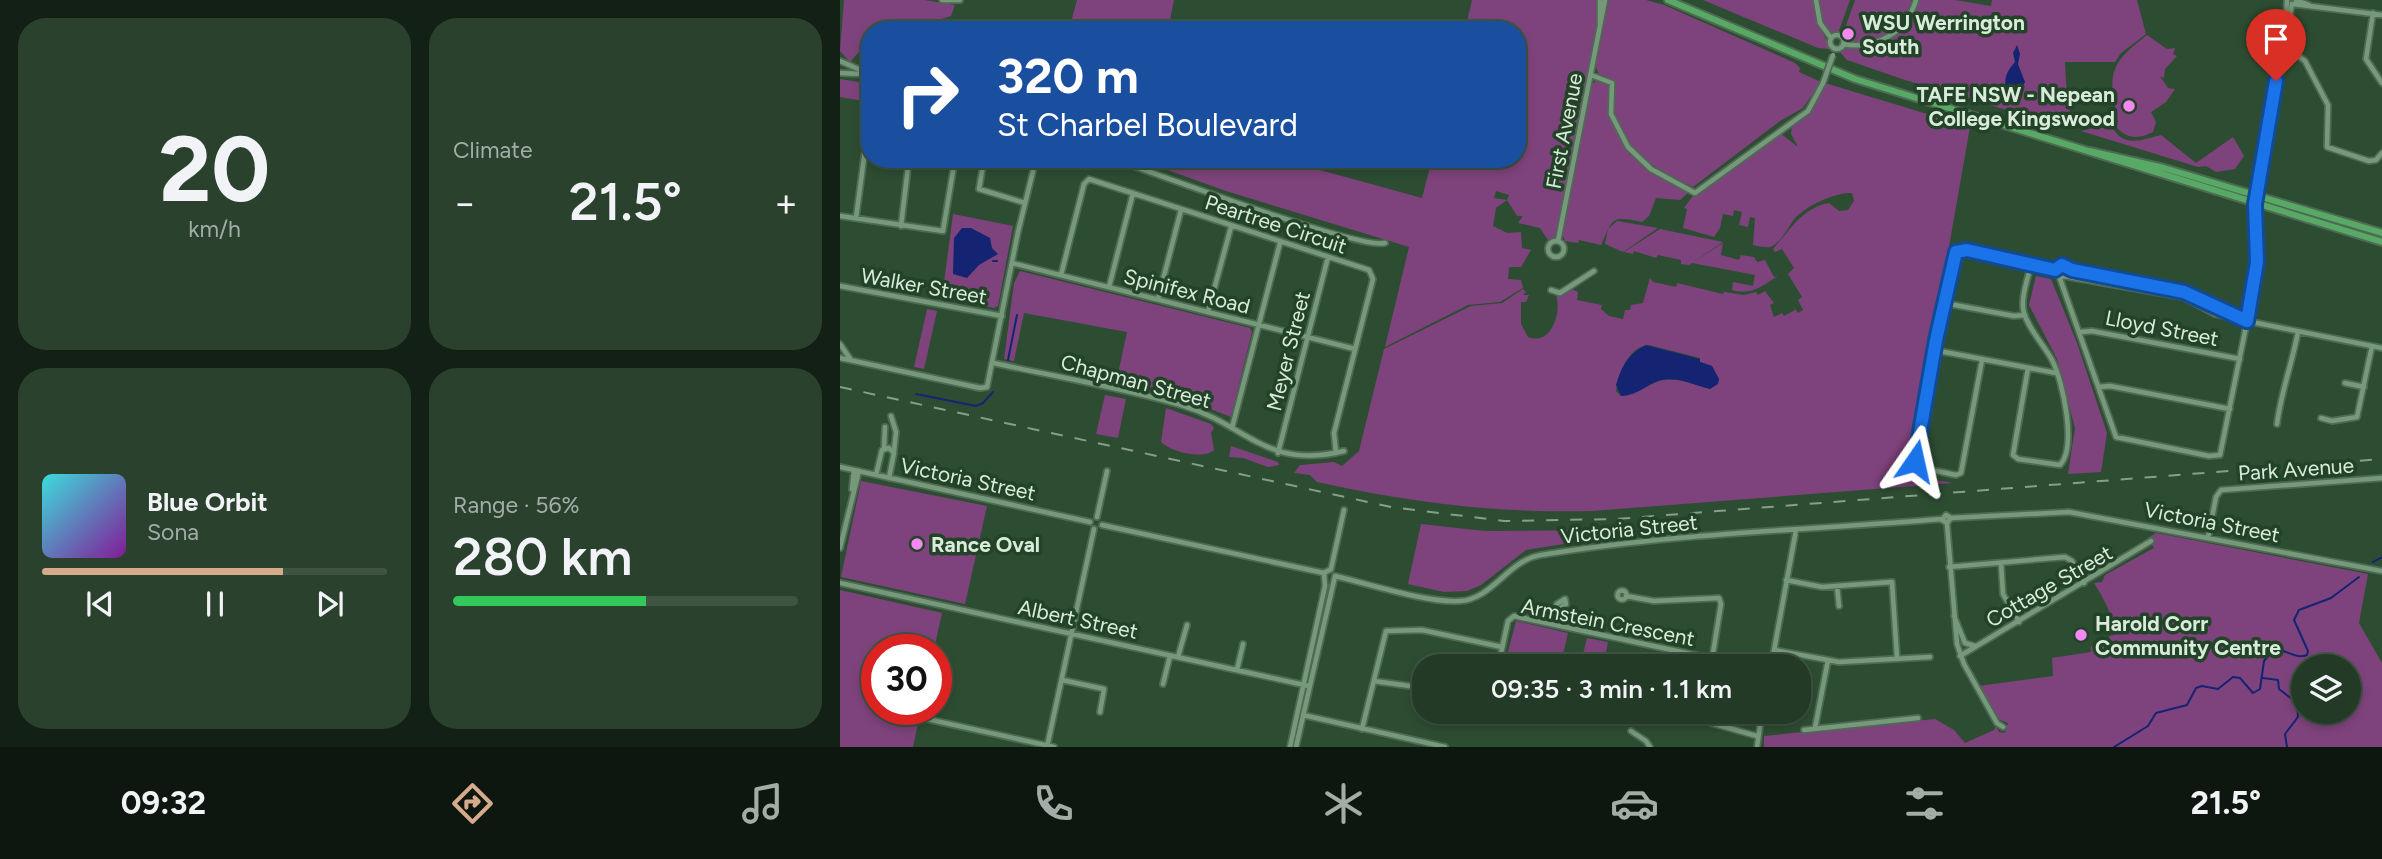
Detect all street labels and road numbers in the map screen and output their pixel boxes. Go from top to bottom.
street label: First Avenue [1541,71,1587,191]
street label: Peartree Circuit [1202,189,1350,259]
street label: Walker Street [859,263,989,309]
street label: Spinifex Road [1121,263,1253,319]
street label: Meyer Street [1261,289,1315,413]
street label: Lloyd Street [2103,305,2221,351]
street label: Chapman Street [1058,349,1214,413]
street label: Victoria Street [898,452,1038,506]
street label: Park Avenue [2237,452,2355,486]
street label: Victoria Street [2142,497,2282,547]
street label: Victoria Street [1559,509,1699,549]
street label: Cottage Street [1981,540,2117,632]
street label: Armstein Crescent [1519,593,1697,651]
street label: Albert Street [1016,594,1140,644]

